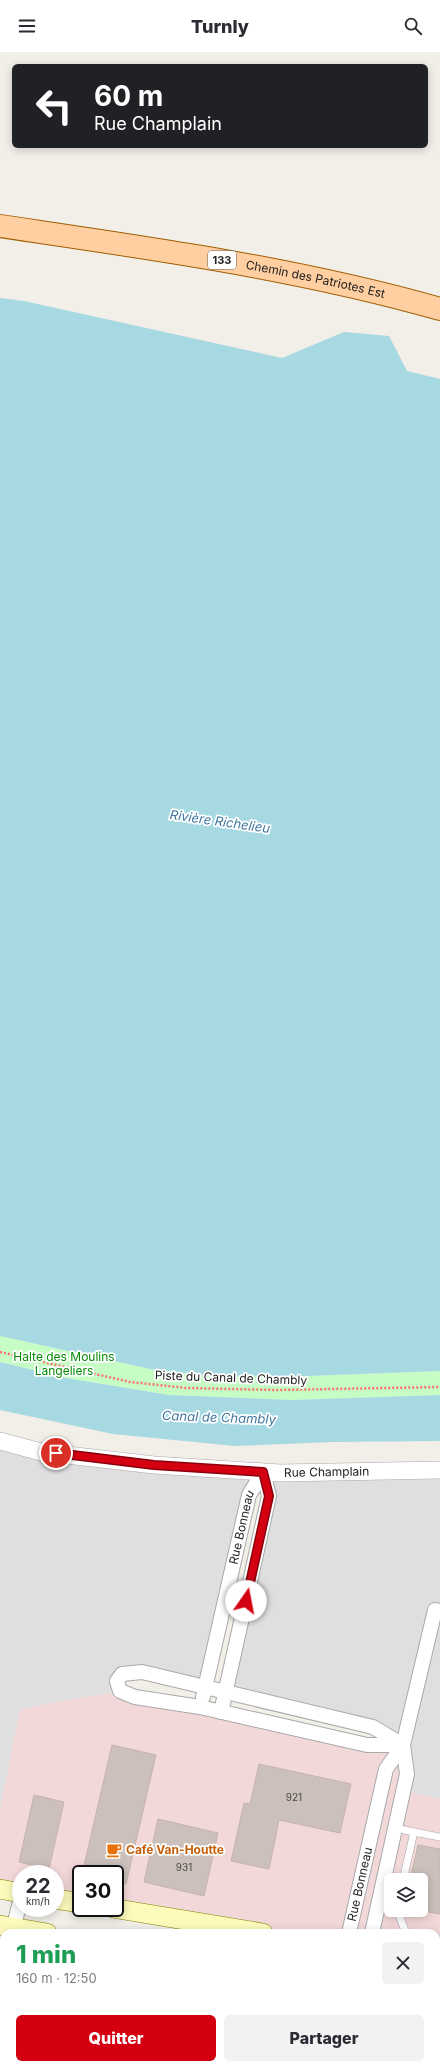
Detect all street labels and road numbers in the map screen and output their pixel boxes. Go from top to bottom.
road number: 133 [208,251,236,269]
street label: Chemin des Patriotes Est [245,257,387,301]
street label: Piste du Canal de Chambly [155,1367,308,1388]
street label: Rue Champlain [284,1463,369,1480]
street label: Rue Bonneau [225,1487,257,1566]
street label: Rue Bonneau [344,1846,375,1923]

